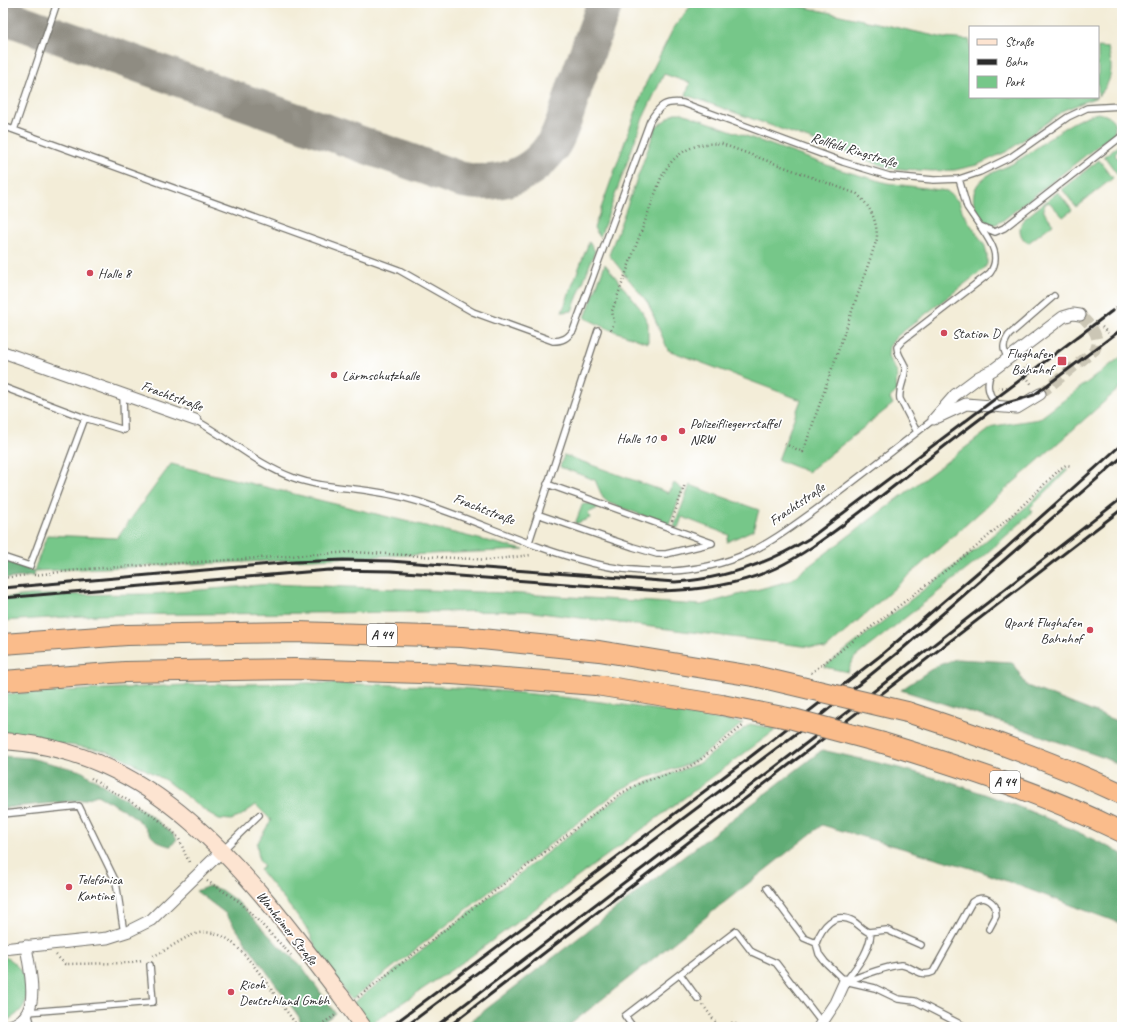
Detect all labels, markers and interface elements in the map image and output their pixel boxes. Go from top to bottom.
legend [969,26,1099,98]
text: Straße [1005,34,1034,50]
text: Bahn [1005,54,1028,70]
text: Park [1005,74,1026,90]
street label: Rollfeld Ringstraße [809,129,900,172]
place label: Halle 8 [98,265,133,282]
marker: Halle 8 [85,268,95,278]
place label: Station D [952,325,1002,342]
marker: Station D [939,328,949,338]
place label: Flughafen Bahnhof [1007,345,1056,378]
marker: Flughafen Bahnhof [1056,355,1068,367]
place label: Lärmschutzhalle [342,367,421,384]
marker: Lärmschutzhalle [329,370,339,380]
street label: Frachtstraße [139,377,206,415]
place label: Polizeifliegerrstaffel NRW [690,415,782,448]
marker: Polizeifliegerrstaffel NRW [677,426,687,436]
place label: Halle 10 [617,430,658,447]
marker: Halle 10 [659,433,669,443]
street label: Frachtstraße [766,478,829,529]
street label: Frachtstraße [451,490,518,529]
place label: Qpark Flughafen Bahnhof [1004,614,1085,647]
road number: A 44 [367,624,397,646]
marker: Qpark Flughafen Bahnhof [1085,625,1095,635]
road number: A 44 [990,771,1020,793]
place label: Telefónica Kantine [77,871,124,904]
marker: Telefónica Kantine [64,882,74,892]
street label: Wanheimer Straße [253,888,322,969]
place label: Ricoh Deutschland Gmbh [239,976,331,1009]
marker: Ricoh Deutschland Gmbh [226,987,236,997]

